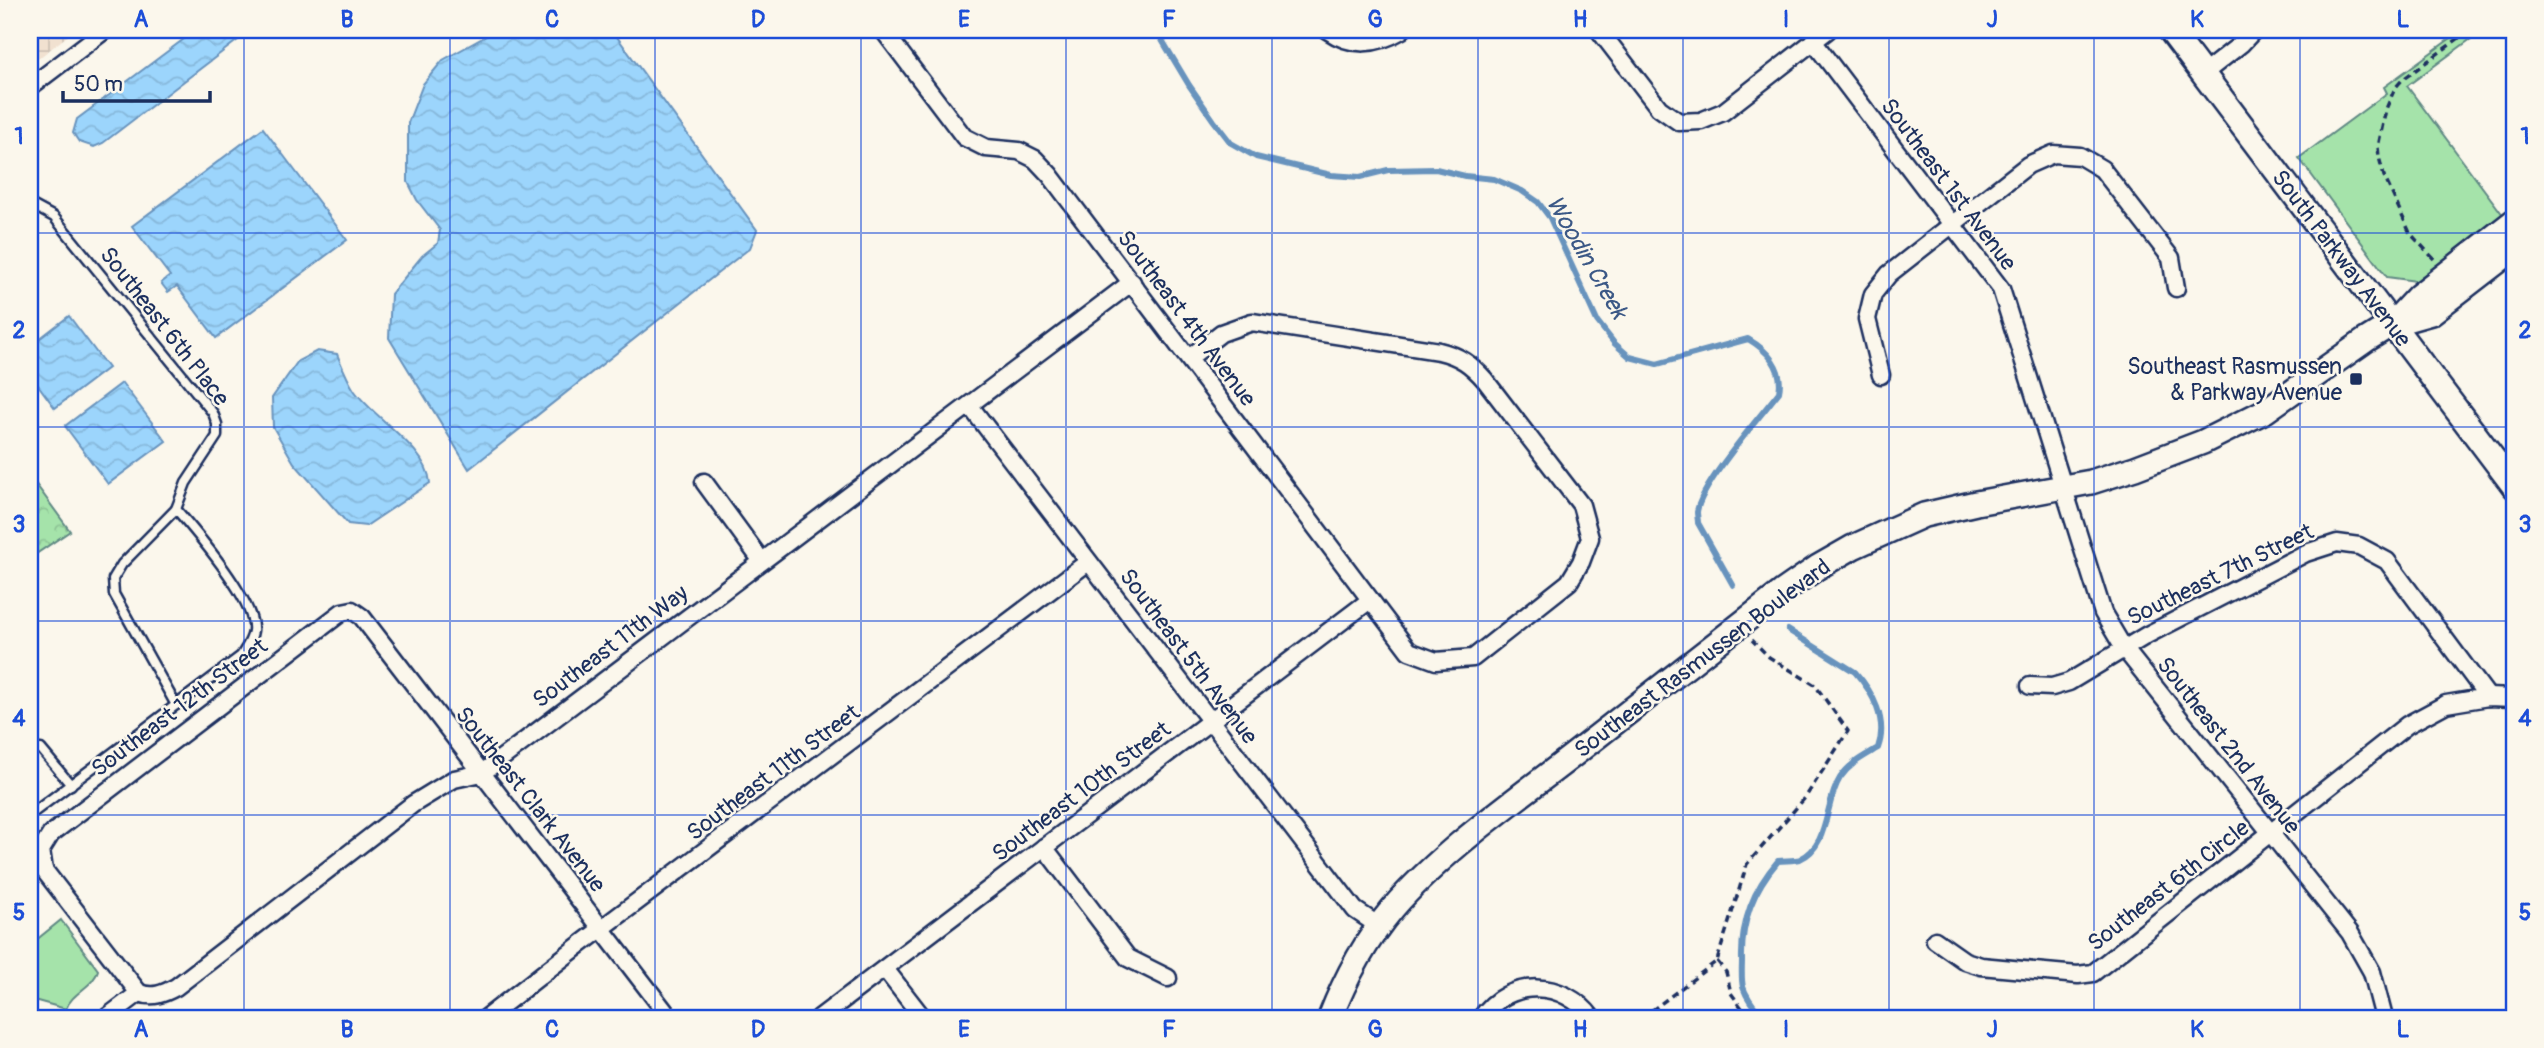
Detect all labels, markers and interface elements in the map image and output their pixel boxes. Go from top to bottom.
text: A [134,5,149,34]
text: B [340,5,354,34]
text: C [545,5,559,34]
text: D [751,5,765,34]
text: E [958,5,970,34]
text: F [1162,5,1176,34]
text: G [1367,5,1383,34]
text: H [1573,5,1587,34]
text: I [1783,5,1789,34]
text: J [1986,5,1998,34]
text: K [2190,5,2204,34]
text: L [2397,5,2410,34]
scale bar [63,60,210,104]
text: 50 m [74,71,123,98]
street label: Southeast 1st Avenue [1874,92,2023,277]
text: 1 [15,122,24,151]
text: 1 [2521,122,2530,151]
street label: South Parkway Avenue [2266,164,2418,353]
water label: Woodin Creek [1540,190,1634,326]
street label: Southeast 4th Avenue [1111,224,1263,413]
street label: Southeast 6th Place [93,241,236,412]
text: 2 [13,316,26,345]
text: 2 [2519,316,2532,345]
place label: Southeast Rasmussen & Parkway Avenue [2127,352,2343,407]
marker: Southeast Rasmussen & Parkway Avenue [2348,371,2364,387]
text: 3 [13,510,25,539]
text: 3 [2519,510,2531,539]
street label: Southeast 7th Street [2122,516,2319,632]
street label: Southeast Rasmussen Boulevard [1568,552,1836,764]
street label: Southeast 5th Avenue [1113,563,1264,750]
street label: Southeast 11th Way [527,578,694,714]
street label: Southeast 12th Street [85,631,274,783]
street label: Southeast 2nd Avenue [2150,651,2307,840]
street label: Southeast 11th Street [681,697,866,847]
street label: Southeast Clark Avenue [449,701,613,899]
text: 4 [12,704,26,733]
text: 4 [2518,704,2532,733]
street label: Southeast 10th Street [986,714,1177,868]
street label: Southeast 6th Circle [2082,813,2256,958]
text: 5 [13,898,25,927]
text: 5 [2519,898,2531,927]
text: A [134,1015,149,1044]
text: B [340,1015,354,1044]
text: C [545,1015,559,1044]
text: D [751,1015,765,1044]
text: E [958,1015,970,1044]
text: F [1162,1015,1176,1044]
text: G [1367,1015,1383,1044]
text: H [1573,1015,1587,1044]
text: I [1783,1015,1789,1044]
text: J [1986,1015,1998,1044]
text: K [2190,1015,2204,1044]
text: L [2397,1015,2410,1044]

